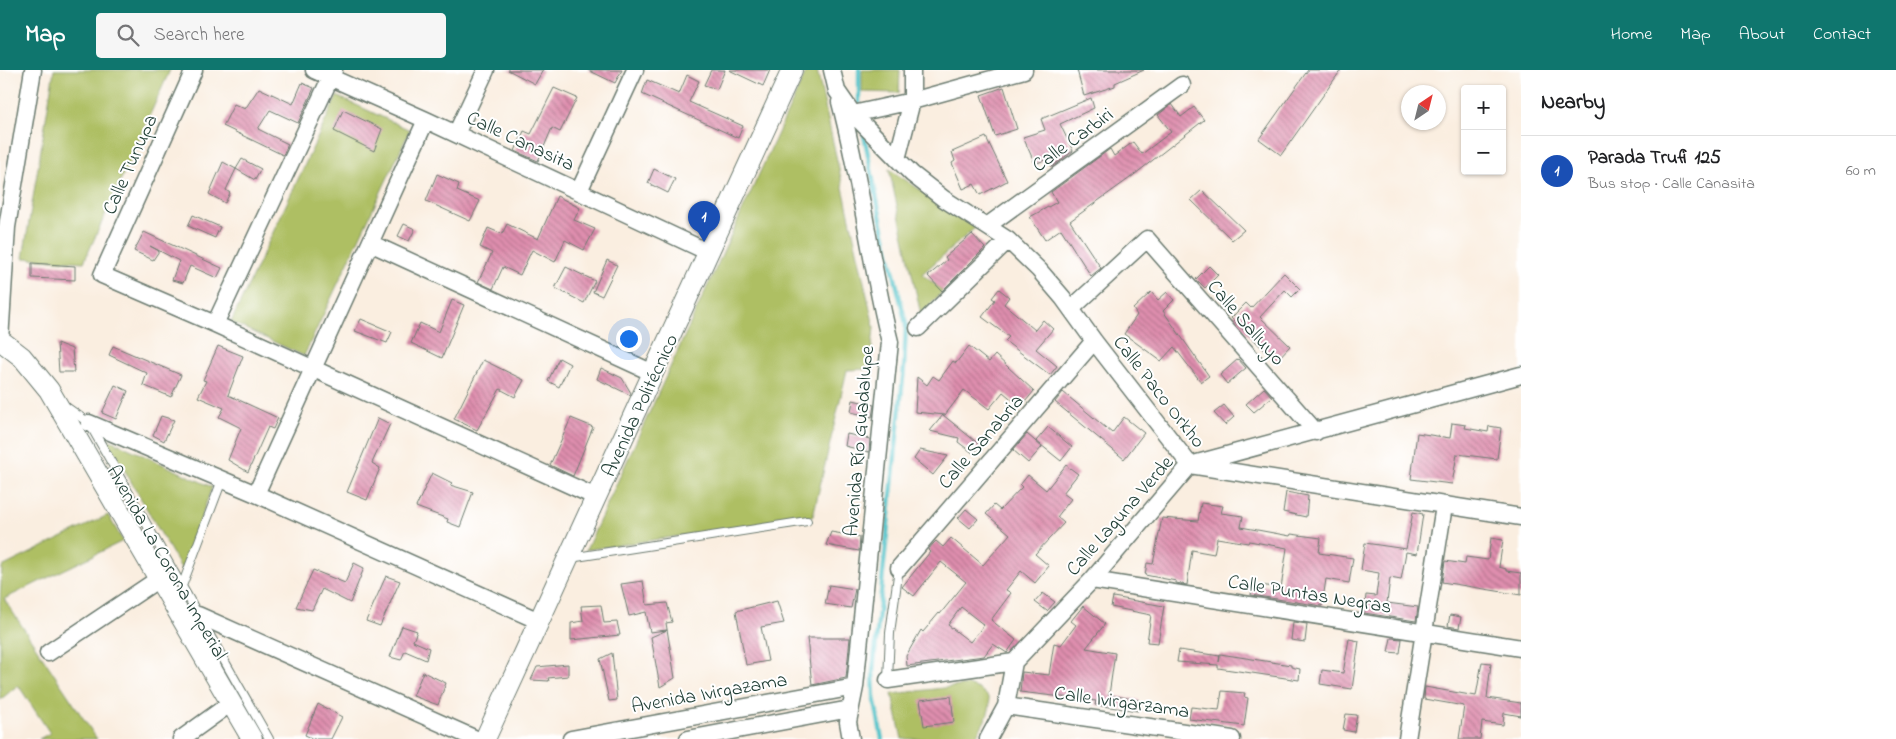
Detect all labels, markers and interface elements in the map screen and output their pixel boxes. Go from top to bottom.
search box [96,13,446,58]
text: Map [25,18,66,53]
icon: search [114,21,142,49]
text: Search here [154,22,245,49]
text: Home [1611,22,1652,48]
text: Map [1680,22,1711,48]
text: About [1739,22,1785,48]
text: Contact [1813,22,1871,48]
north arrow [1401,85,1446,130]
map controls [1461,85,1506,175]
button: + [1461,85,1506,130]
text: Nearby [1541,88,1605,118]
street label: Calle Carbiri [1027,102,1120,180]
street label: Calle Canasita [461,105,579,180]
street label: Calle Tunupa [96,110,166,220]
button: − [1461,130,1506,175]
text: Parada Trufi 125 [1588,145,1721,172]
text: 1 [1554,159,1560,183]
text: 60 m [1846,159,1876,183]
text: Bus stop · Calle Canasita [1588,172,1755,196]
pin: 1 [688,201,720,242]
street label: Calle Salluyo [1199,274,1291,373]
your location [616,326,642,352]
street label: Avenida Politécnico [595,330,687,482]
street label: Calle Paco Orkho [1105,330,1211,455]
street label: Avenida Río Guadalupe [838,345,883,538]
street label: Calle Sanabria [932,389,1032,497]
street label: Calle Laguna Verde [1060,450,1182,584]
street label: Avenida La Corona Imperial [98,460,234,666]
street label: Calle Puntas Negras [1225,568,1394,624]
street label: Avenida Ivirgazama [629,666,790,723]
street label: Calle Ivirgarzama [1052,680,1191,728]

